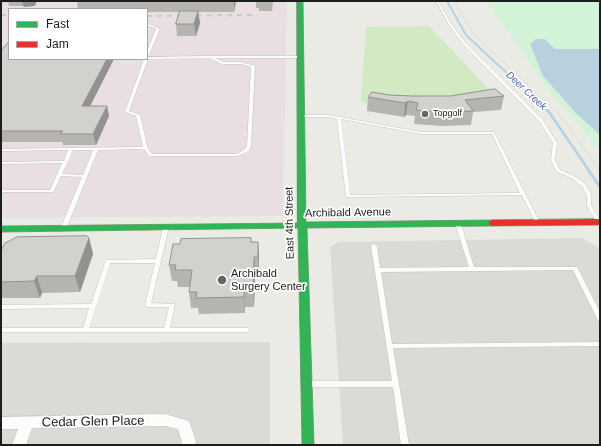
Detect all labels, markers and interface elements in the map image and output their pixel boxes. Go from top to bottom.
legend [8,8,148,60]
text: Fast [46,17,69,31]
text: Jam [46,37,69,51]
water label: Deer Creek [503,69,549,113]
marker: Topgolf [420,109,430,119]
place label: Topgolf [433,109,462,119]
street label: East 4th Street [283,187,297,259]
street label: Archibald Avenue [305,206,391,220]
place label: Archibald Surgery Center [231,267,306,293]
marker: Archibald Surgery Center [216,274,228,286]
street label: Cedar Glen Place [42,413,144,431]

